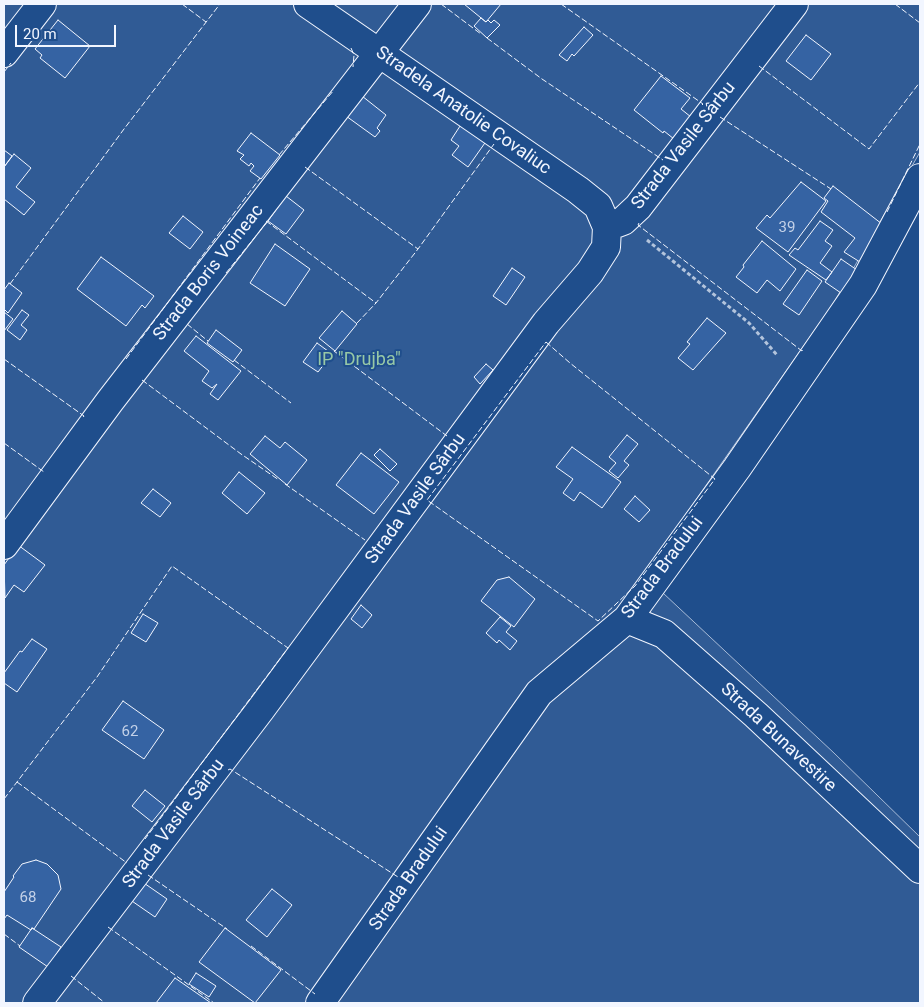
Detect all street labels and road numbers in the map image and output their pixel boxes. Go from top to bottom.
street label: Stradela Anatolie Covaliuc [371,42,555,180]
street label: Strada Vasile Sârbu [627,78,741,214]
street label: Strada Boris Voineac [149,201,269,345]
street label: Strada Vasile Sârbu [361,430,471,568]
street label: Strada Bradului [618,513,708,623]
street label: Strada Bunavestire [716,679,840,797]
street label: Strada Vasile Sârbu [118,755,230,893]
street label: Strada Bradului [365,823,453,935]

